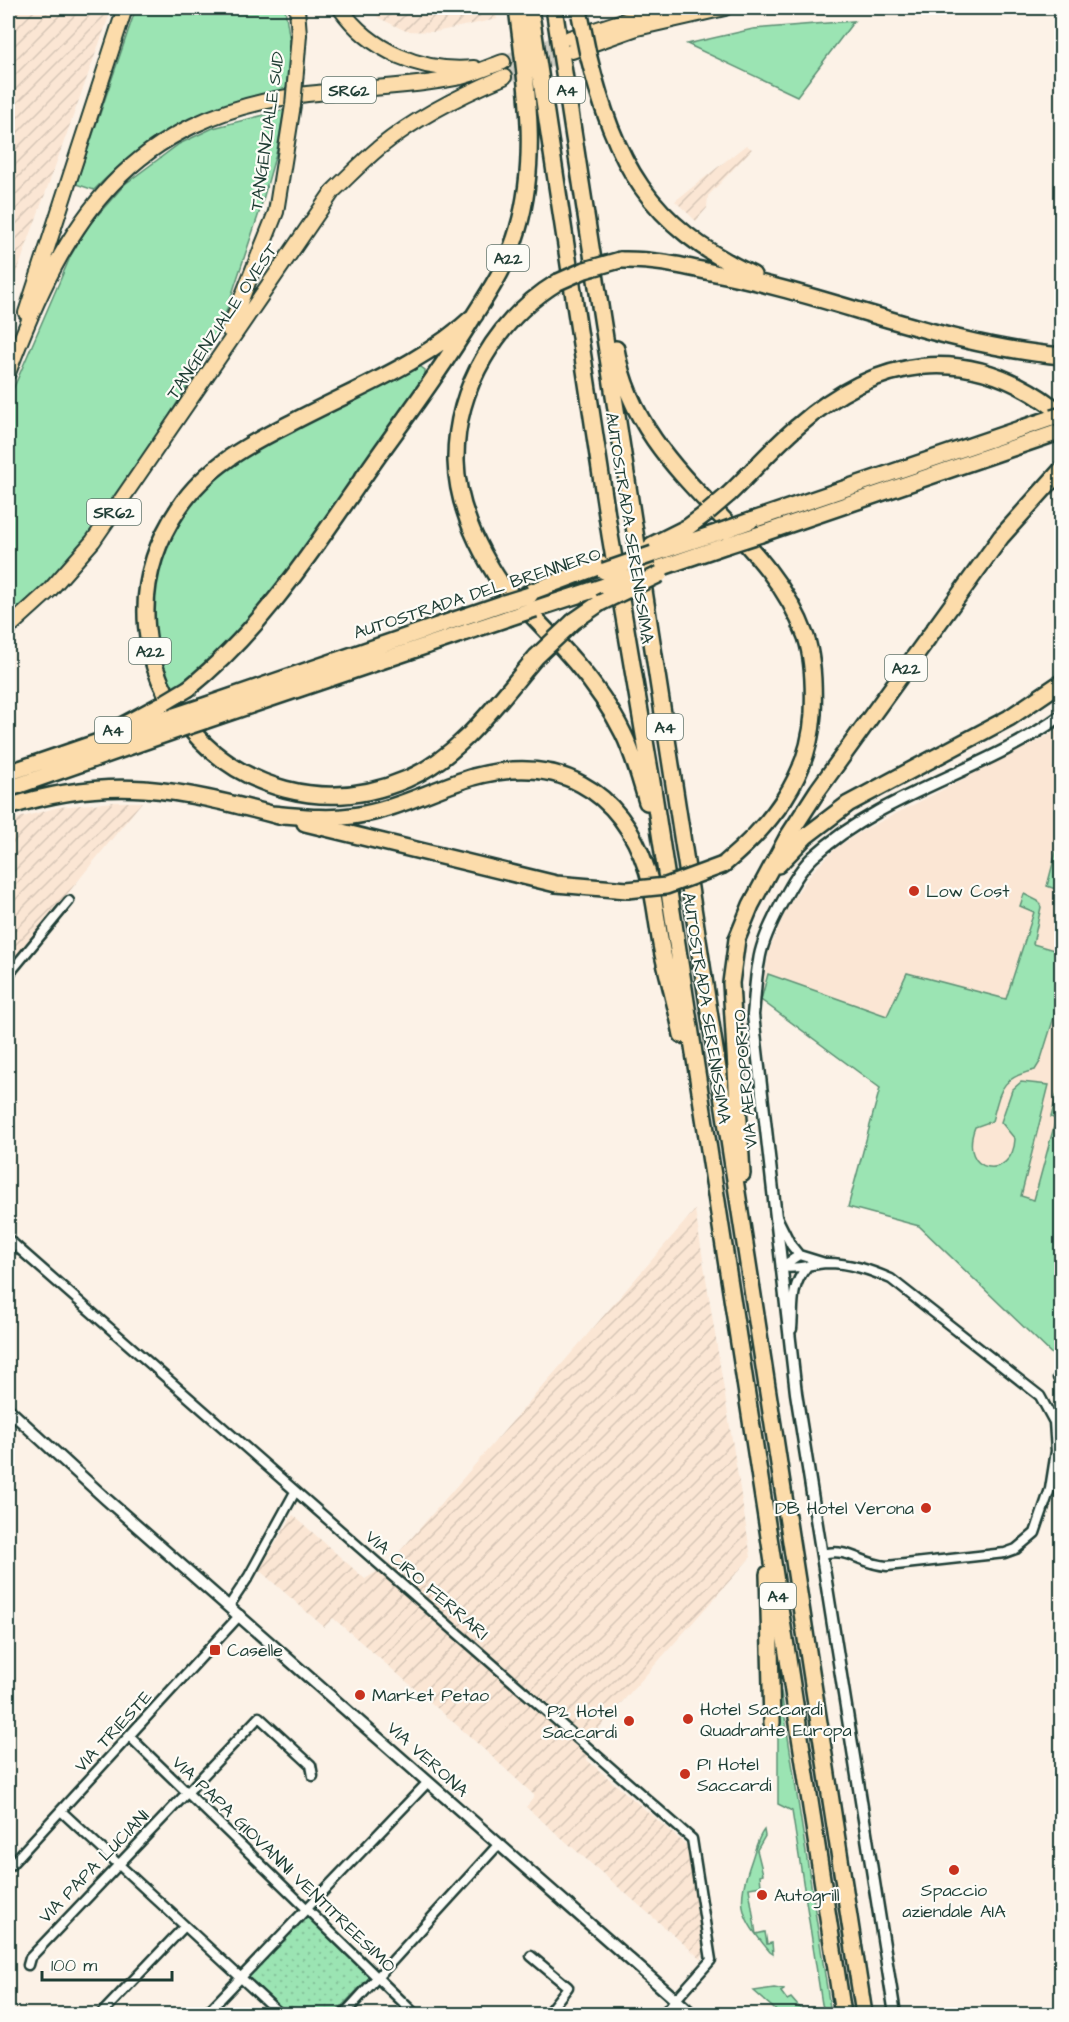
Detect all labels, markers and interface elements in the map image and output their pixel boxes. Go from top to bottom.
street label: TANGENZIALE SUD [244,50,291,212]
road number: SR62 [322,77,376,103]
road number: A4 [549,77,585,103]
street label: TANGENZIALE OVEST [161,237,285,405]
road number: A22 [487,245,529,271]
street label: AUTOSTRADA SERENISSIMA [599,410,660,646]
road number: SR62 [87,499,141,525]
street label: AUTOSTRADA DEL BRENNERO [350,542,604,645]
road number: A22 [129,638,171,664]
road number: A22 [885,655,927,681]
road number: A4 [647,714,683,740]
road number: A4 [95,717,131,743]
place label: Low Cost [926,879,1010,904]
marker: Low Cost [907,884,921,898]
street label: AUTOSTRADA SERENISSIMA [676,890,737,1126]
street label: VIA AEROPORTO [727,1008,764,1150]
place label: DB Hotel Verona [775,1496,914,1521]
marker: DB Hotel Verona [919,1501,933,1515]
street label: VIA CIRO FERRARI [360,1525,494,1646]
road number: A4 [760,1583,796,1609]
place label: Caselle [227,1638,283,1663]
marker: Caselle [208,1643,222,1657]
place label: Market Petao [372,1683,489,1708]
street label: VIA TRIESTE [69,1685,158,1778]
marker: Market Petao [353,1688,367,1702]
place label: Hotel Saccardi Quadrante Europa [700,1697,852,1743]
place label: P2 Hotel Saccardi [542,1699,617,1745]
marker: Hotel Saccardi Quadrante Europa [681,1712,695,1726]
marker: P2 Hotel Saccardi [622,1714,636,1728]
street label: VIA VERONA [381,1716,474,1803]
street label: VIA PAPA GIOVANNI VENTITREESIMO [166,1750,401,1978]
place label: P1 Hotel Saccardi [697,1752,772,1798]
marker: P1 Hotel Saccardi [678,1767,692,1781]
street label: VIA PAPA LUCIANI [33,1804,155,1929]
marker: Spaccio aziendale AIA [947,1863,961,1877]
place label: Spaccio aziendale AIA [902,1878,1006,1924]
place label: Autogrill [774,1883,840,1909]
marker: Autogrill [755,1888,769,1902]
scale bar [42,1944,172,1982]
text: 100 m [51,1953,97,1978]

